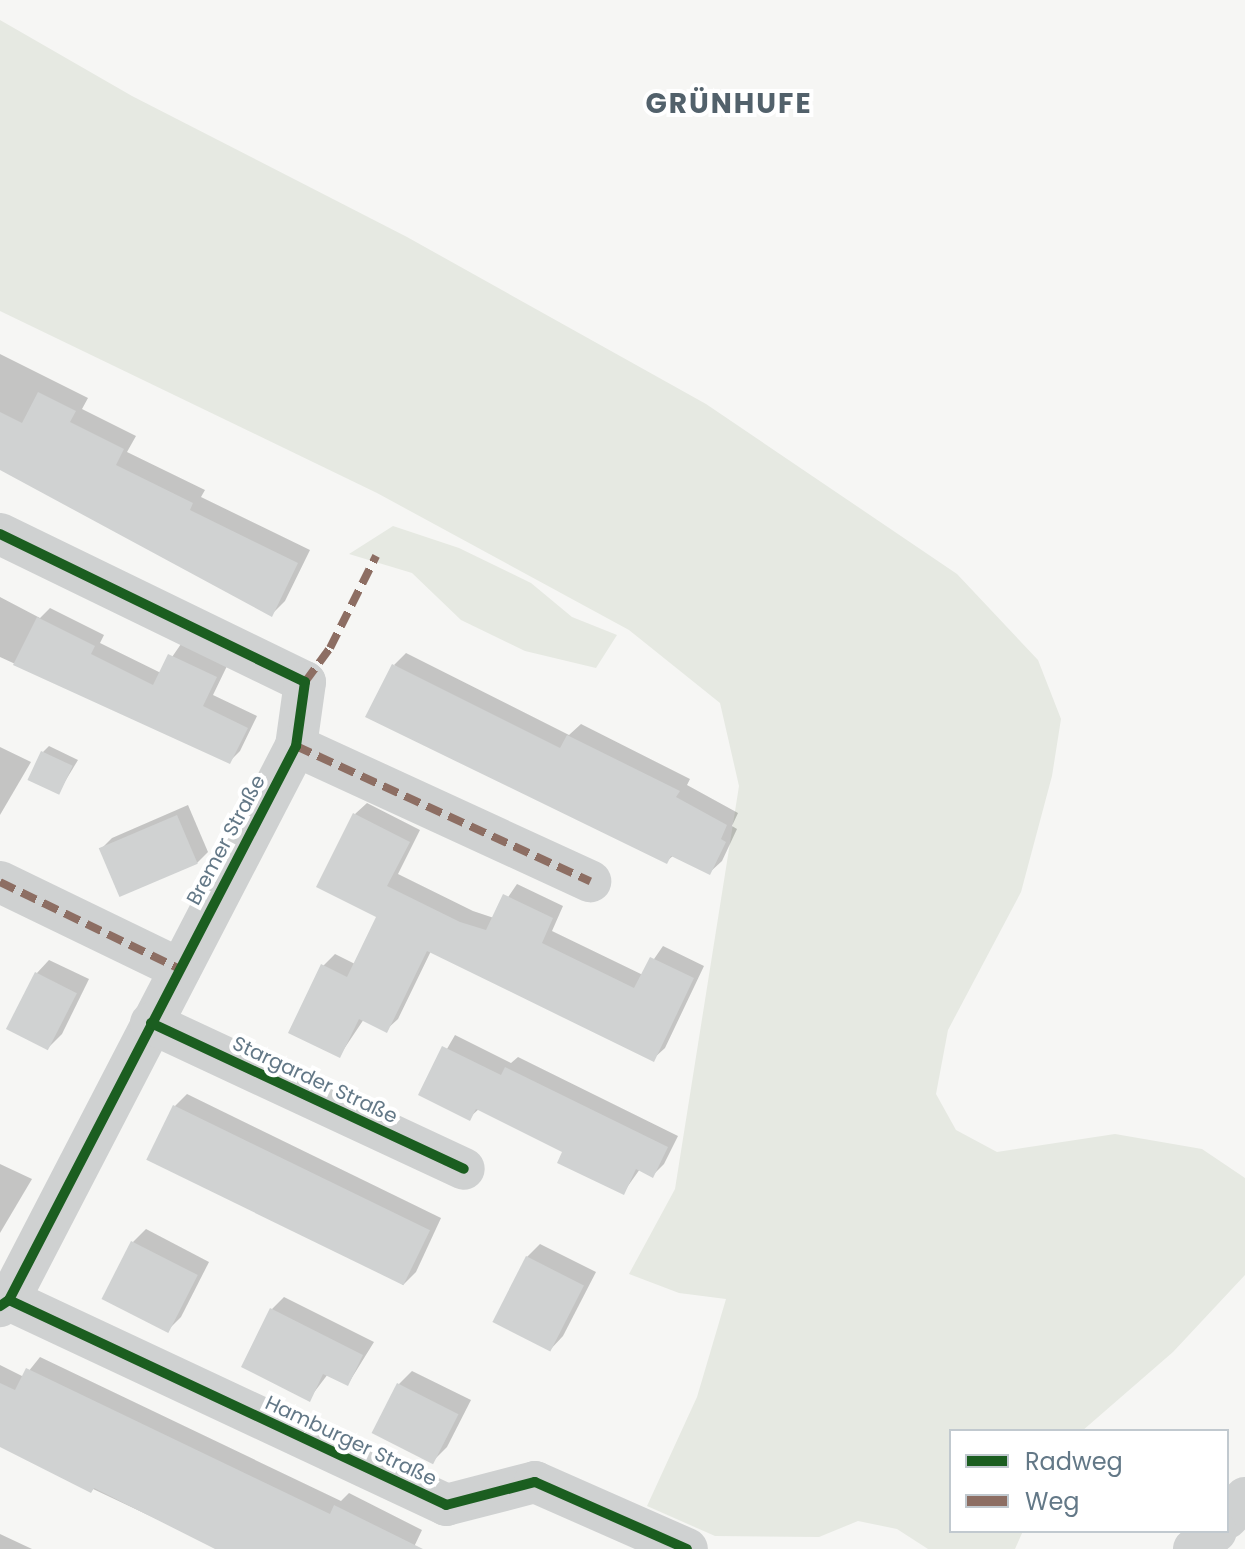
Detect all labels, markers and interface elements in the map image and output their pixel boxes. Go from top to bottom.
district label: GRÜNHUFE [645,87,813,121]
street label: Bremer Straße [182,771,270,909]
street label: Stargarder Straße [229,1031,401,1129]
street label: Hamburger Straße [261,1391,441,1491]
legend [949,1429,1229,1533]
text: Radweg [1025,1445,1123,1478]
text: Weg [1025,1485,1080,1518]

